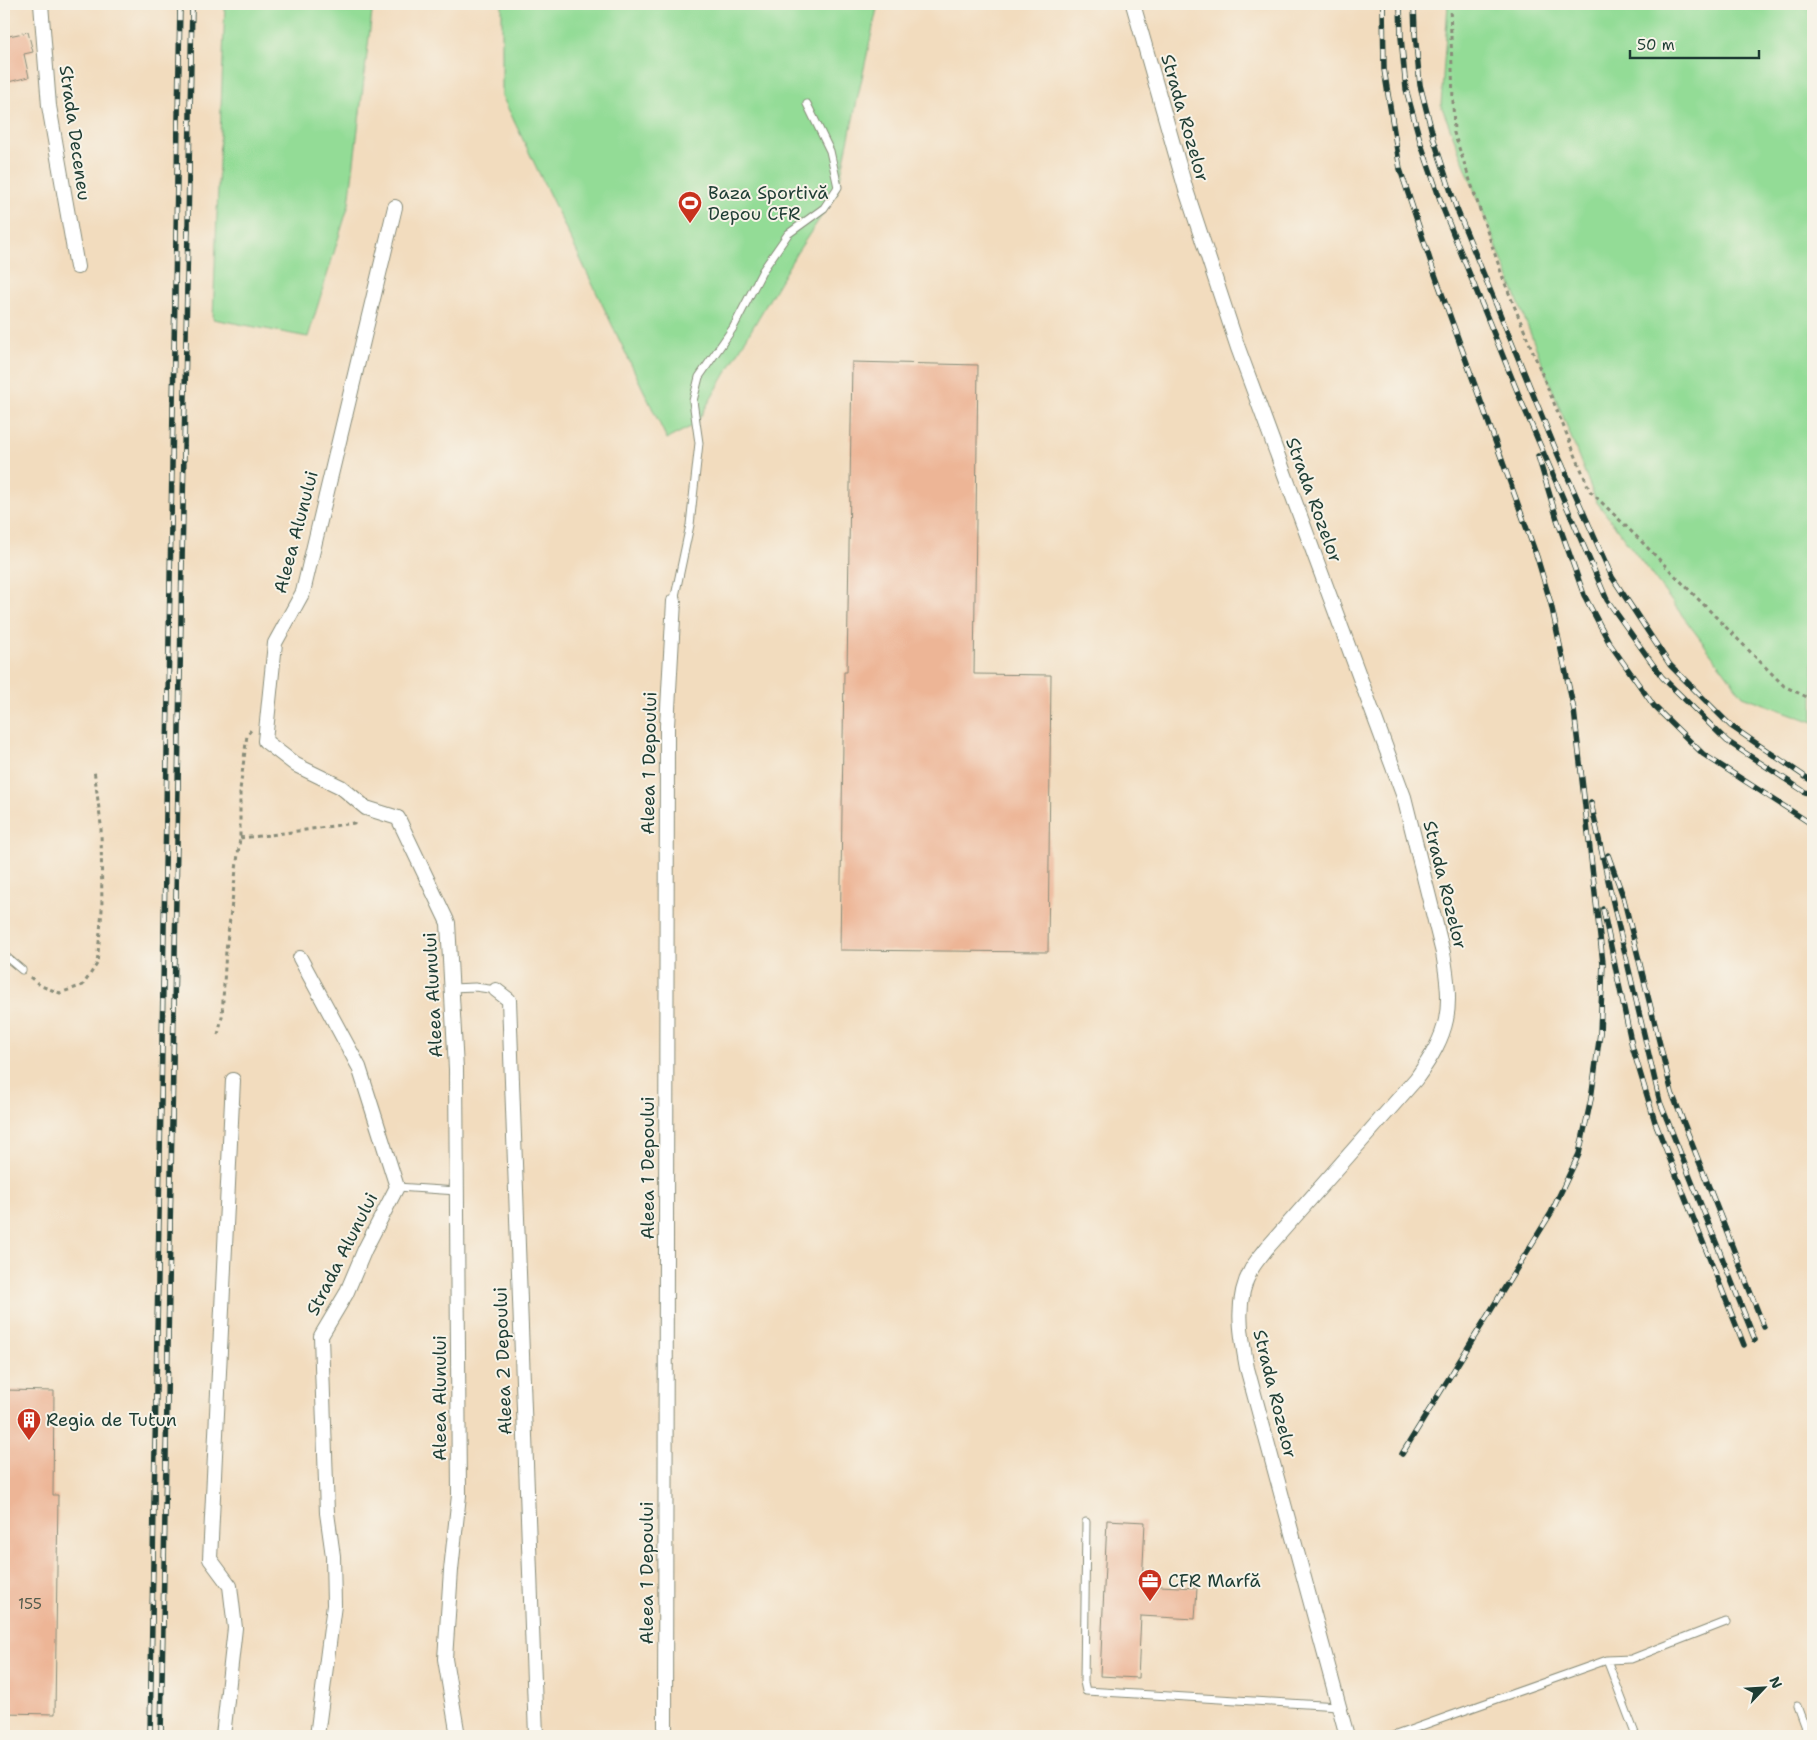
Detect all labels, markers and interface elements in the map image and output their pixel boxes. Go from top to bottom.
scale bar [1630,28,1758,60]
text: 50 m [1637,35,1675,55]
street label: Strada Rozelor [1155,51,1215,185]
street label: Strada Deceneu [54,64,96,202]
place label: Baza Sportivă Depou CFR [708,181,829,226]
sports icon: Baza Sportivă Depou CFR [677,190,703,224]
street label: Strada Rozelor [1280,434,1348,566]
street label: Aleea Alunului [268,468,324,596]
street label: Aleea 1 Depoului [636,691,662,835]
street label: Strada Rozelor [1417,818,1473,952]
street label: Aleea Alunului [418,931,448,1059]
street label: Aleea 1 Depoului [636,1096,660,1240]
street label: Strada Alunului [301,1188,383,1320]
street label: Aleea 2 Depoului [488,1287,518,1435]
street label: Strada Rozelor [1247,1327,1303,1461]
street label: Aleea Alunului [428,1335,452,1461]
building icon: Regia de Tutun [16,1407,42,1441]
place label: Regia de Tutun [46,1408,177,1432]
street label: Aleea 1 Depoului [635,1501,659,1645]
office icon: CFR Marfă [1137,1568,1163,1602]
place label: CFR Marfă [1168,1569,1261,1593]
house number: 155 [18,1594,42,1614]
north arrow [1740,1662,1790,1712]
text: N [1765,1674,1786,1691]

